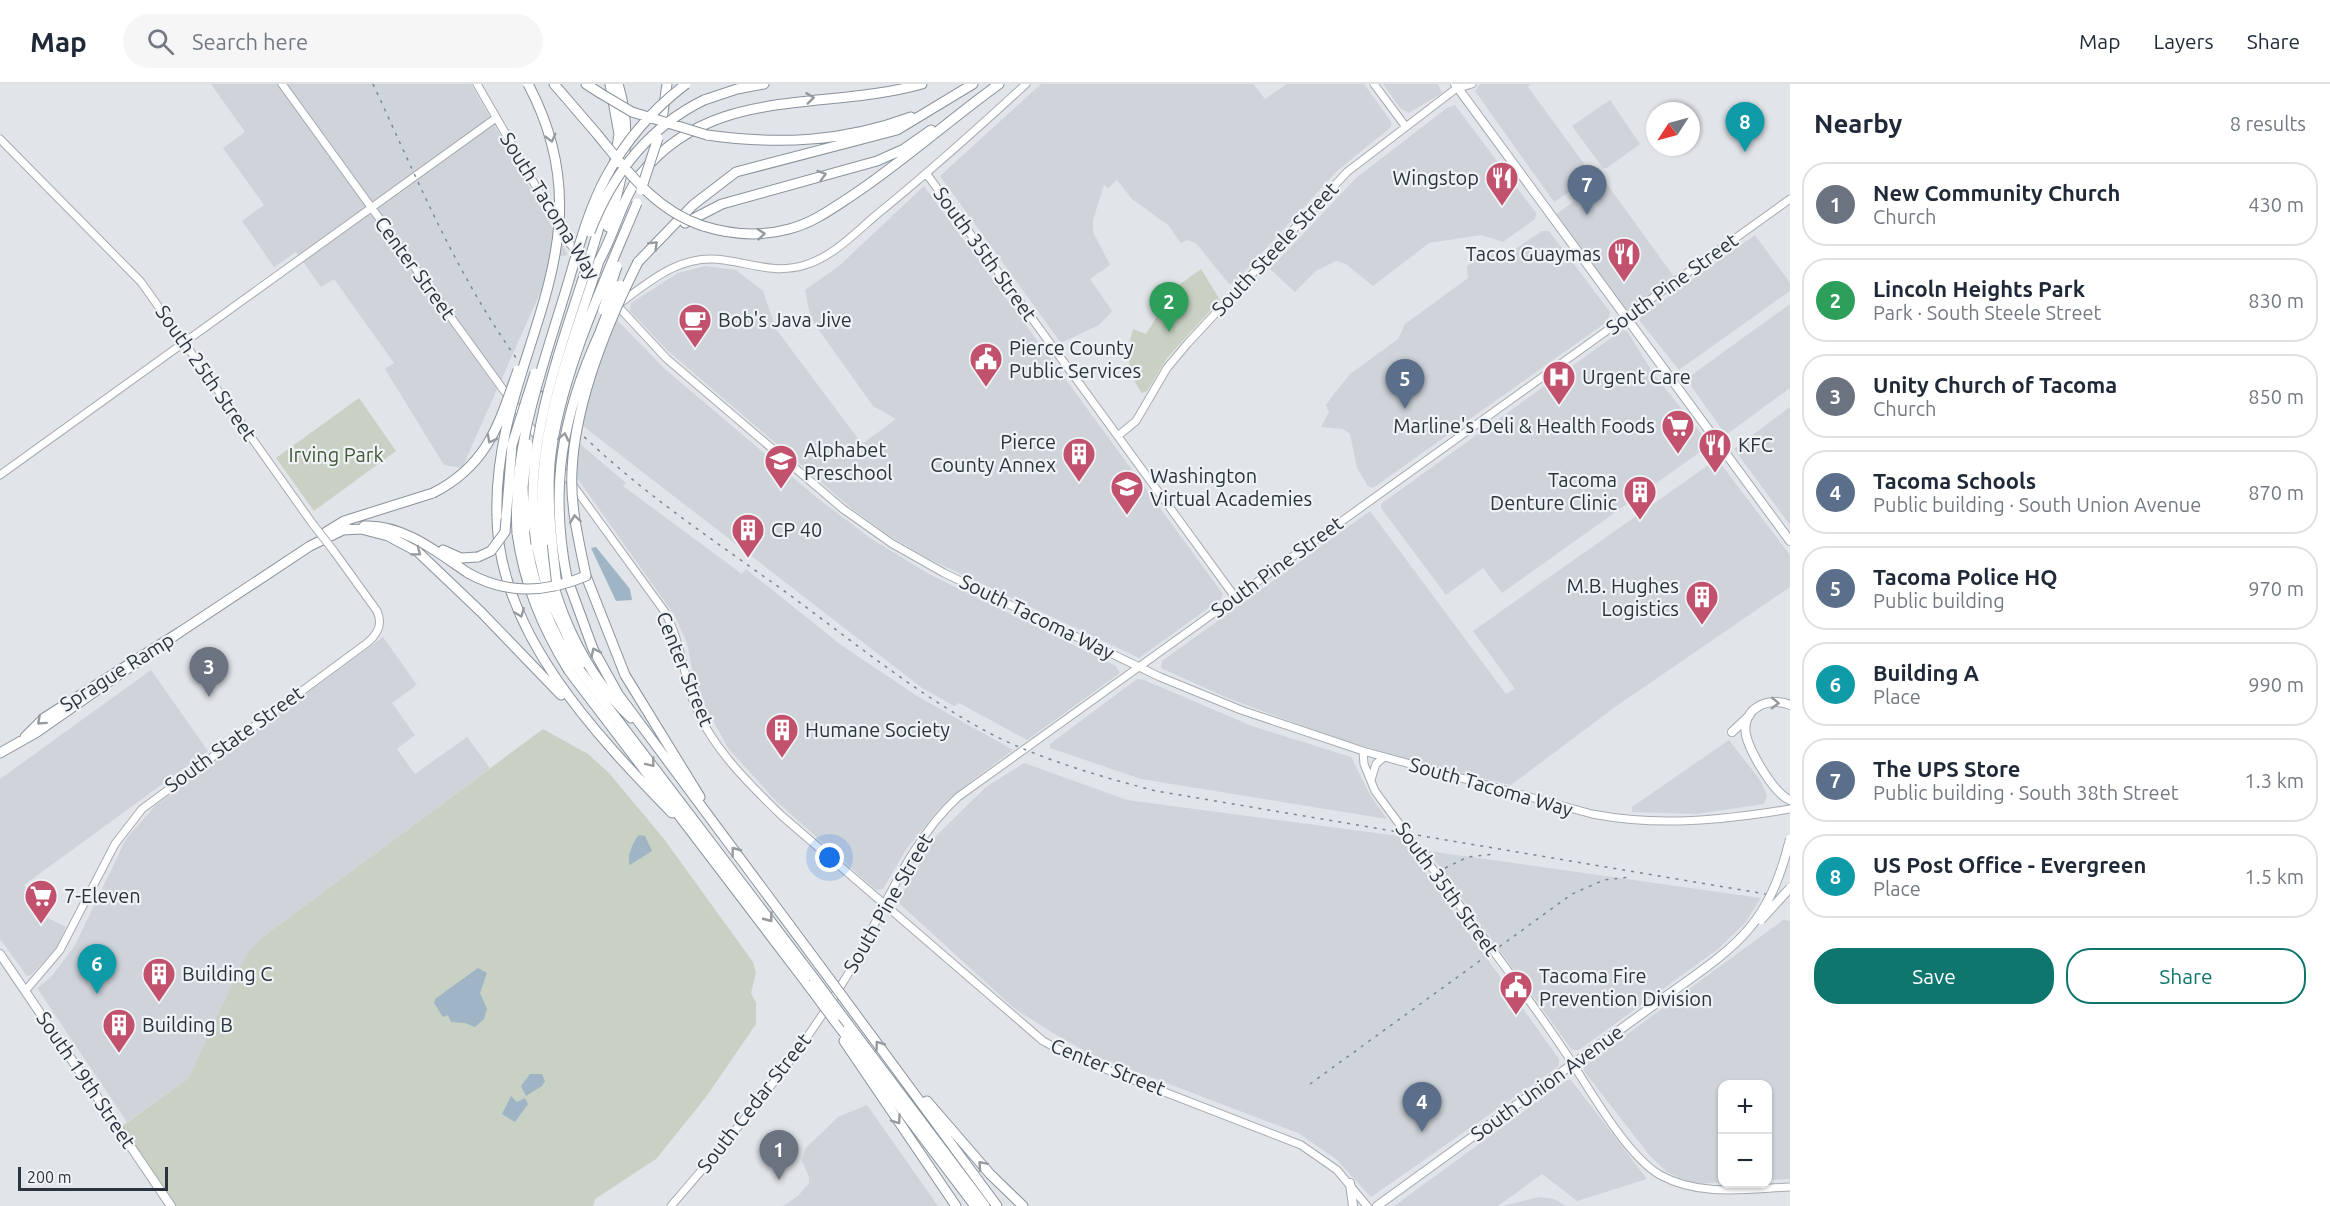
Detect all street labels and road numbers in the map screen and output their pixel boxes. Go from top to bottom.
street label: South Tacoma Way [496,128,605,284]
street label: South Steele Street [1207,177,1343,320]
street label: South 35th Street [929,182,1042,325]
street label: Center Street [370,212,461,324]
street label: South Pine Street [1601,228,1742,339]
street label: South 25th Street [151,301,262,445]
street label: South Pine Street [1206,511,1347,622]
street label: South Tacoma Way [956,569,1119,664]
street label: Center Street [652,608,719,730]
street label: Sprague Ramp [55,627,178,716]
street label: South State Street [160,681,307,796]
street label: South Tacoma Way [1407,752,1576,821]
street label: South 35th Street [1391,817,1504,960]
street label: South Pine Street [838,829,937,977]
street label: South 19th Street [32,1007,141,1152]
street label: South Union Avenue [1466,1020,1627,1146]
street label: South Cedar Street [692,1028,815,1177]
street label: Center Street [1048,1033,1169,1100]

